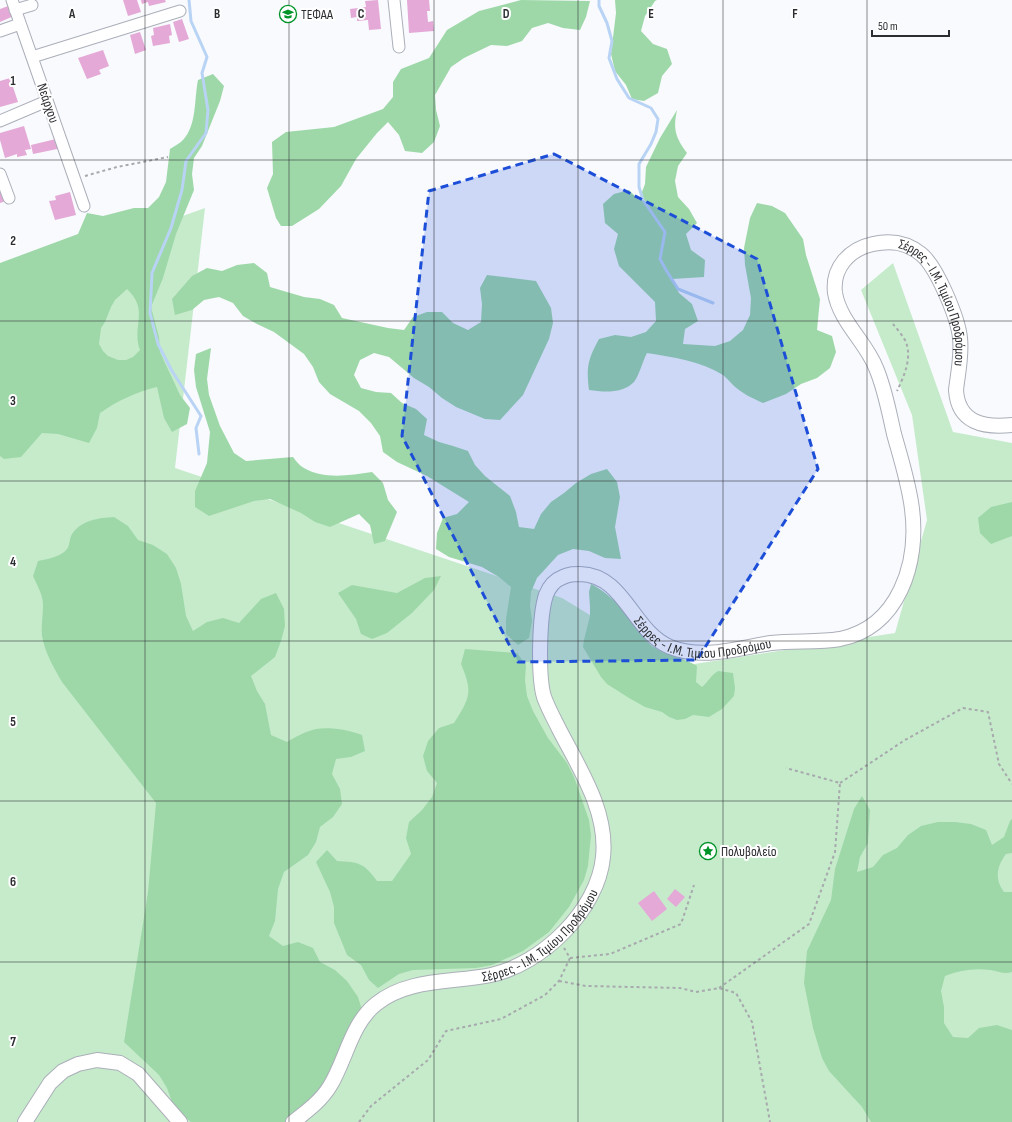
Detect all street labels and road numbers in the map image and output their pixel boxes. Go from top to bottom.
street label: Νεάρχου [33,81,63,125]
street label: Σέρρες - Ι.Μ. Τιμίου Προδρόμου [897,235,969,367]
street label: Σέρρες - Ι.Μ. Τιμίου Προδρόμου [631,613,772,661]
street label: Σέρρες - Ι.Μ. Τιμίου Προδρόμου [480,886,601,985]

